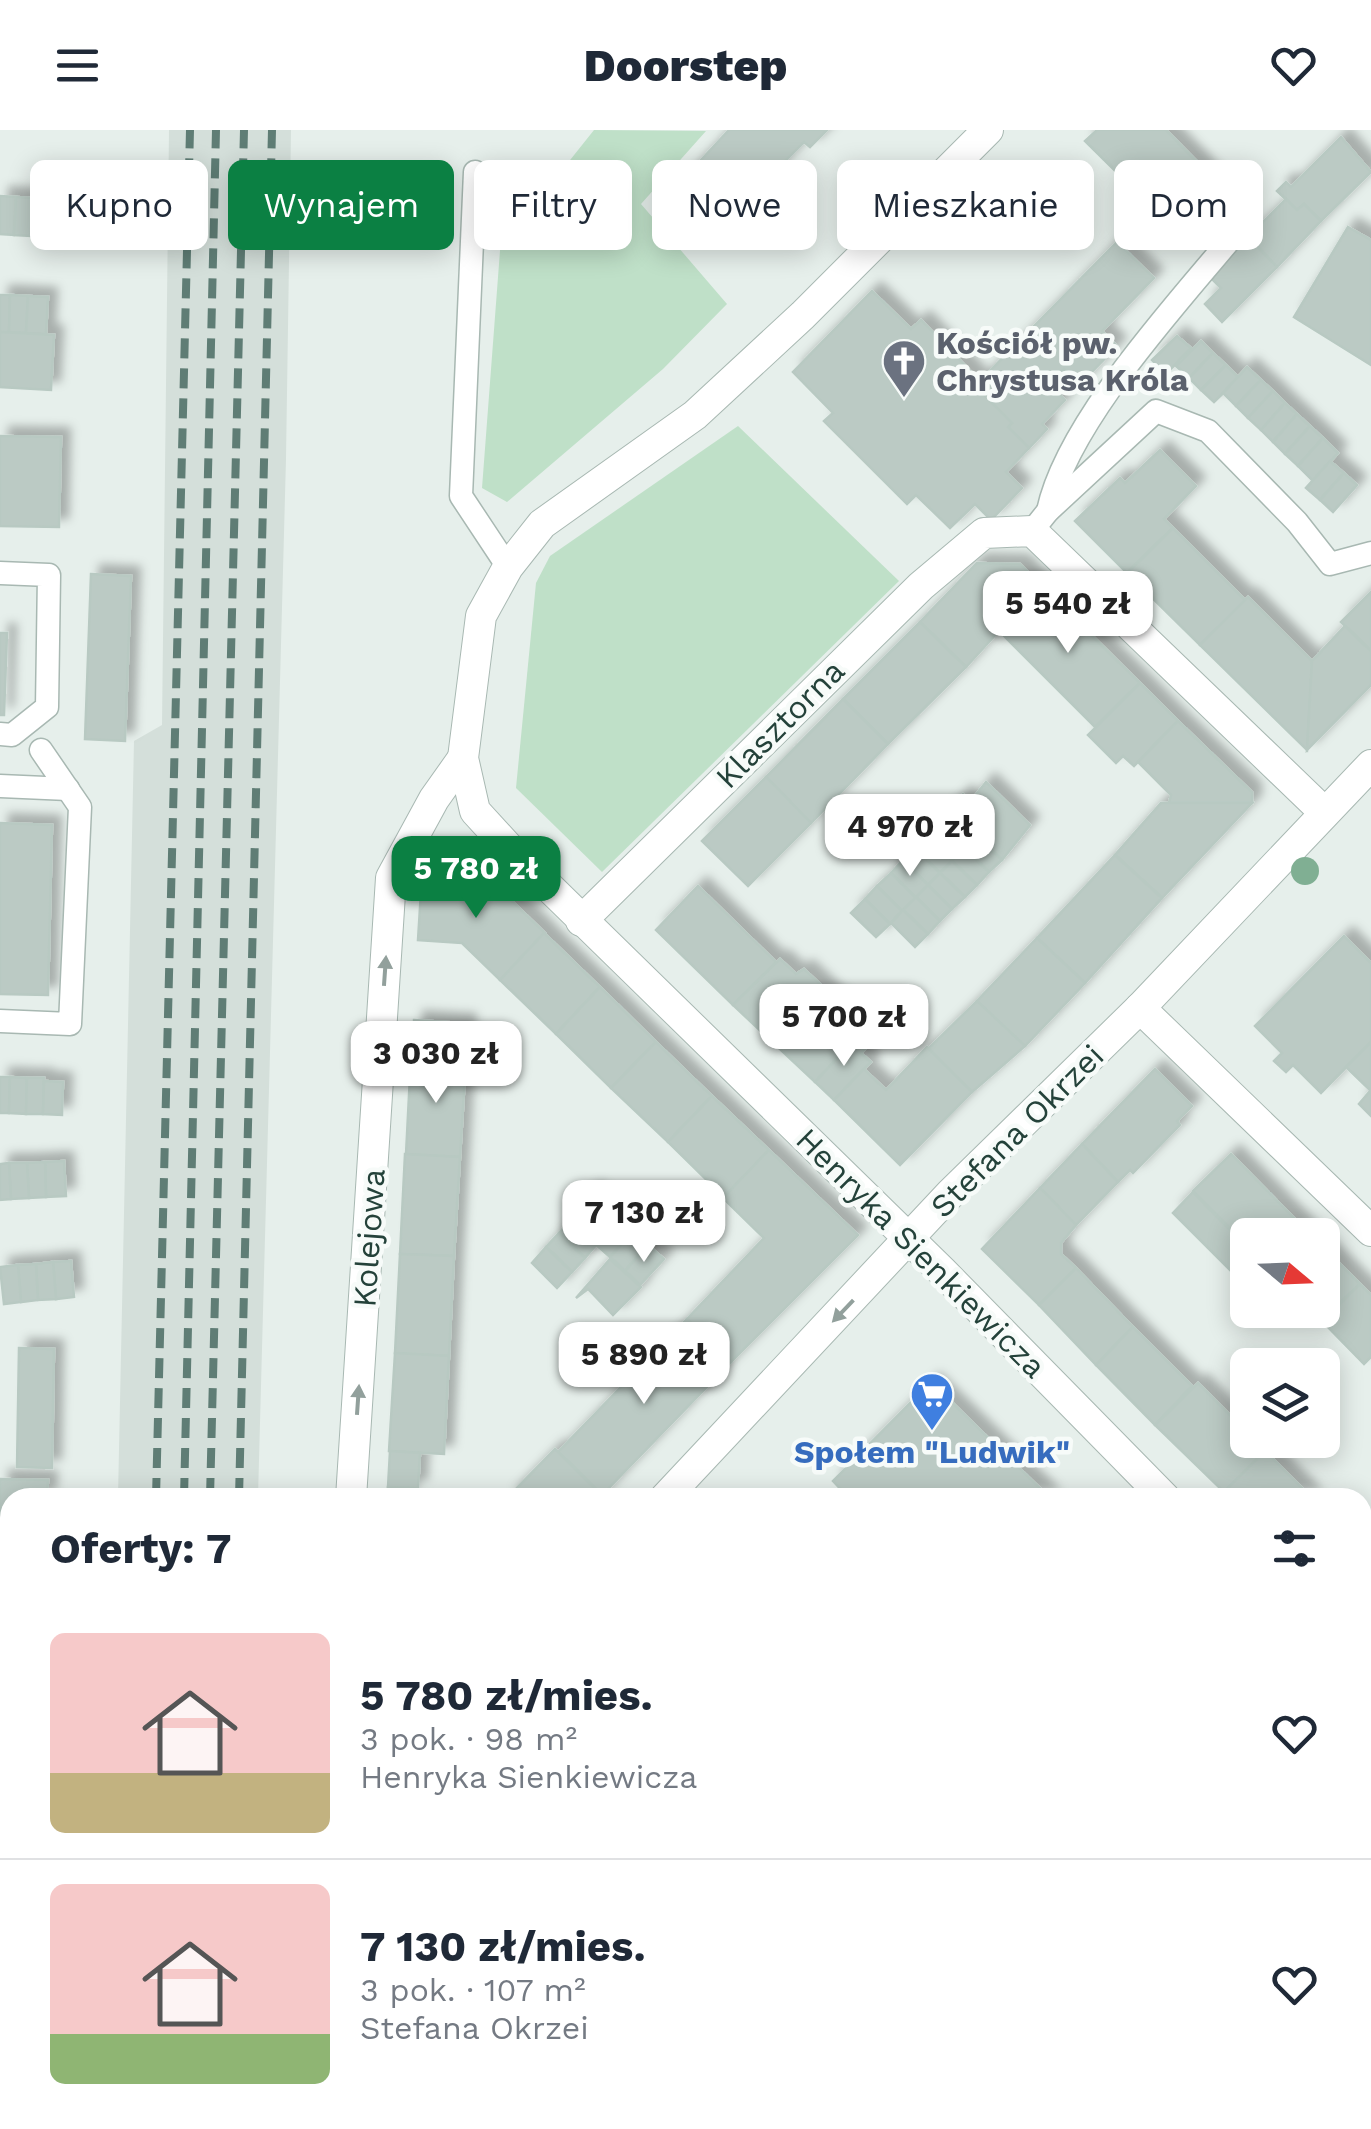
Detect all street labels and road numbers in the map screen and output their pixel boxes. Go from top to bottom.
street label: Klasztorna [708,652,852,796]
street label: Stefana Okrzei [923,1037,1111,1225]
street label: Henryka Sienkiewicza [788,1120,1054,1386]
street label: Kolejowa [345,1167,393,1309]

